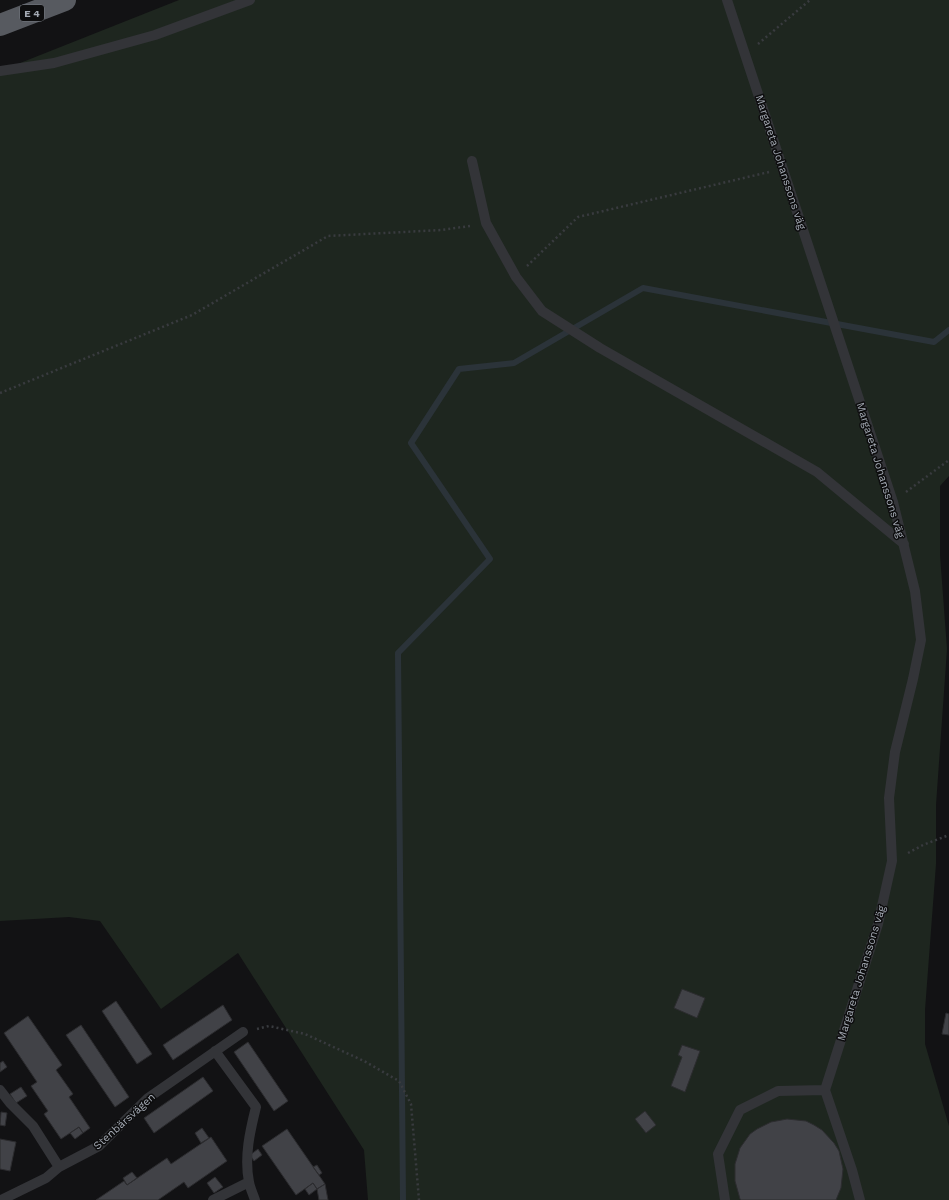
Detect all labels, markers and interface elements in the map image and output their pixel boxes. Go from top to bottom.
road number: E 4 [20,5,44,21]
street label: Margareta Johanssons väg [753,93,809,231]
street label: Margareta Johanssons väg [854,401,907,540]
street label: Margareta Johanssons väg [835,904,888,1042]
street label: Stenbärsvägen [91,1090,158,1153]

